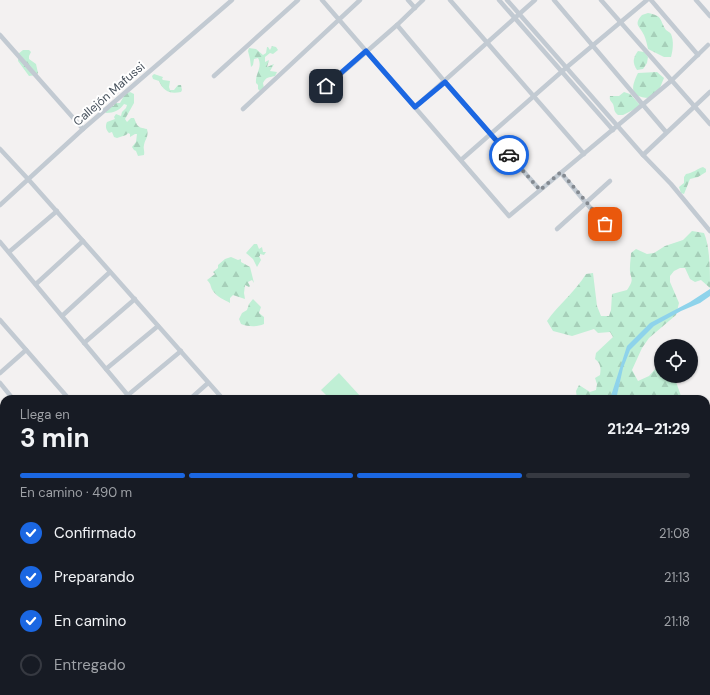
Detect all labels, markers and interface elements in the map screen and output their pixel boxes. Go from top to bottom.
street label: Callejón Mafussi [70,58,148,130]
pin [309,69,343,103]
icon: home [315,75,337,97]
courier [489,135,529,175]
icon: car [498,144,520,166]
pin [588,207,622,241]
icon: bag [594,213,616,235]
map controls [654,339,698,383]
button: locate [654,339,698,383]
text: Llega en [20,406,70,423]
text: 21:24–21:29 [607,419,690,439]
text: 3 min [20,421,89,455]
text: En camino · 490 m [20,484,132,501]
icon: check [20,522,42,544]
text: Confirmado [54,523,136,543]
text: 21:08 [659,525,690,542]
icon: check [20,566,42,588]
text: Preparando [54,567,135,587]
text: 21:13 [664,569,690,586]
icon: check [20,610,42,632]
text: En camino [54,611,126,631]
text: 21:18 [664,613,690,630]
text: Entregado [54,655,126,675]

